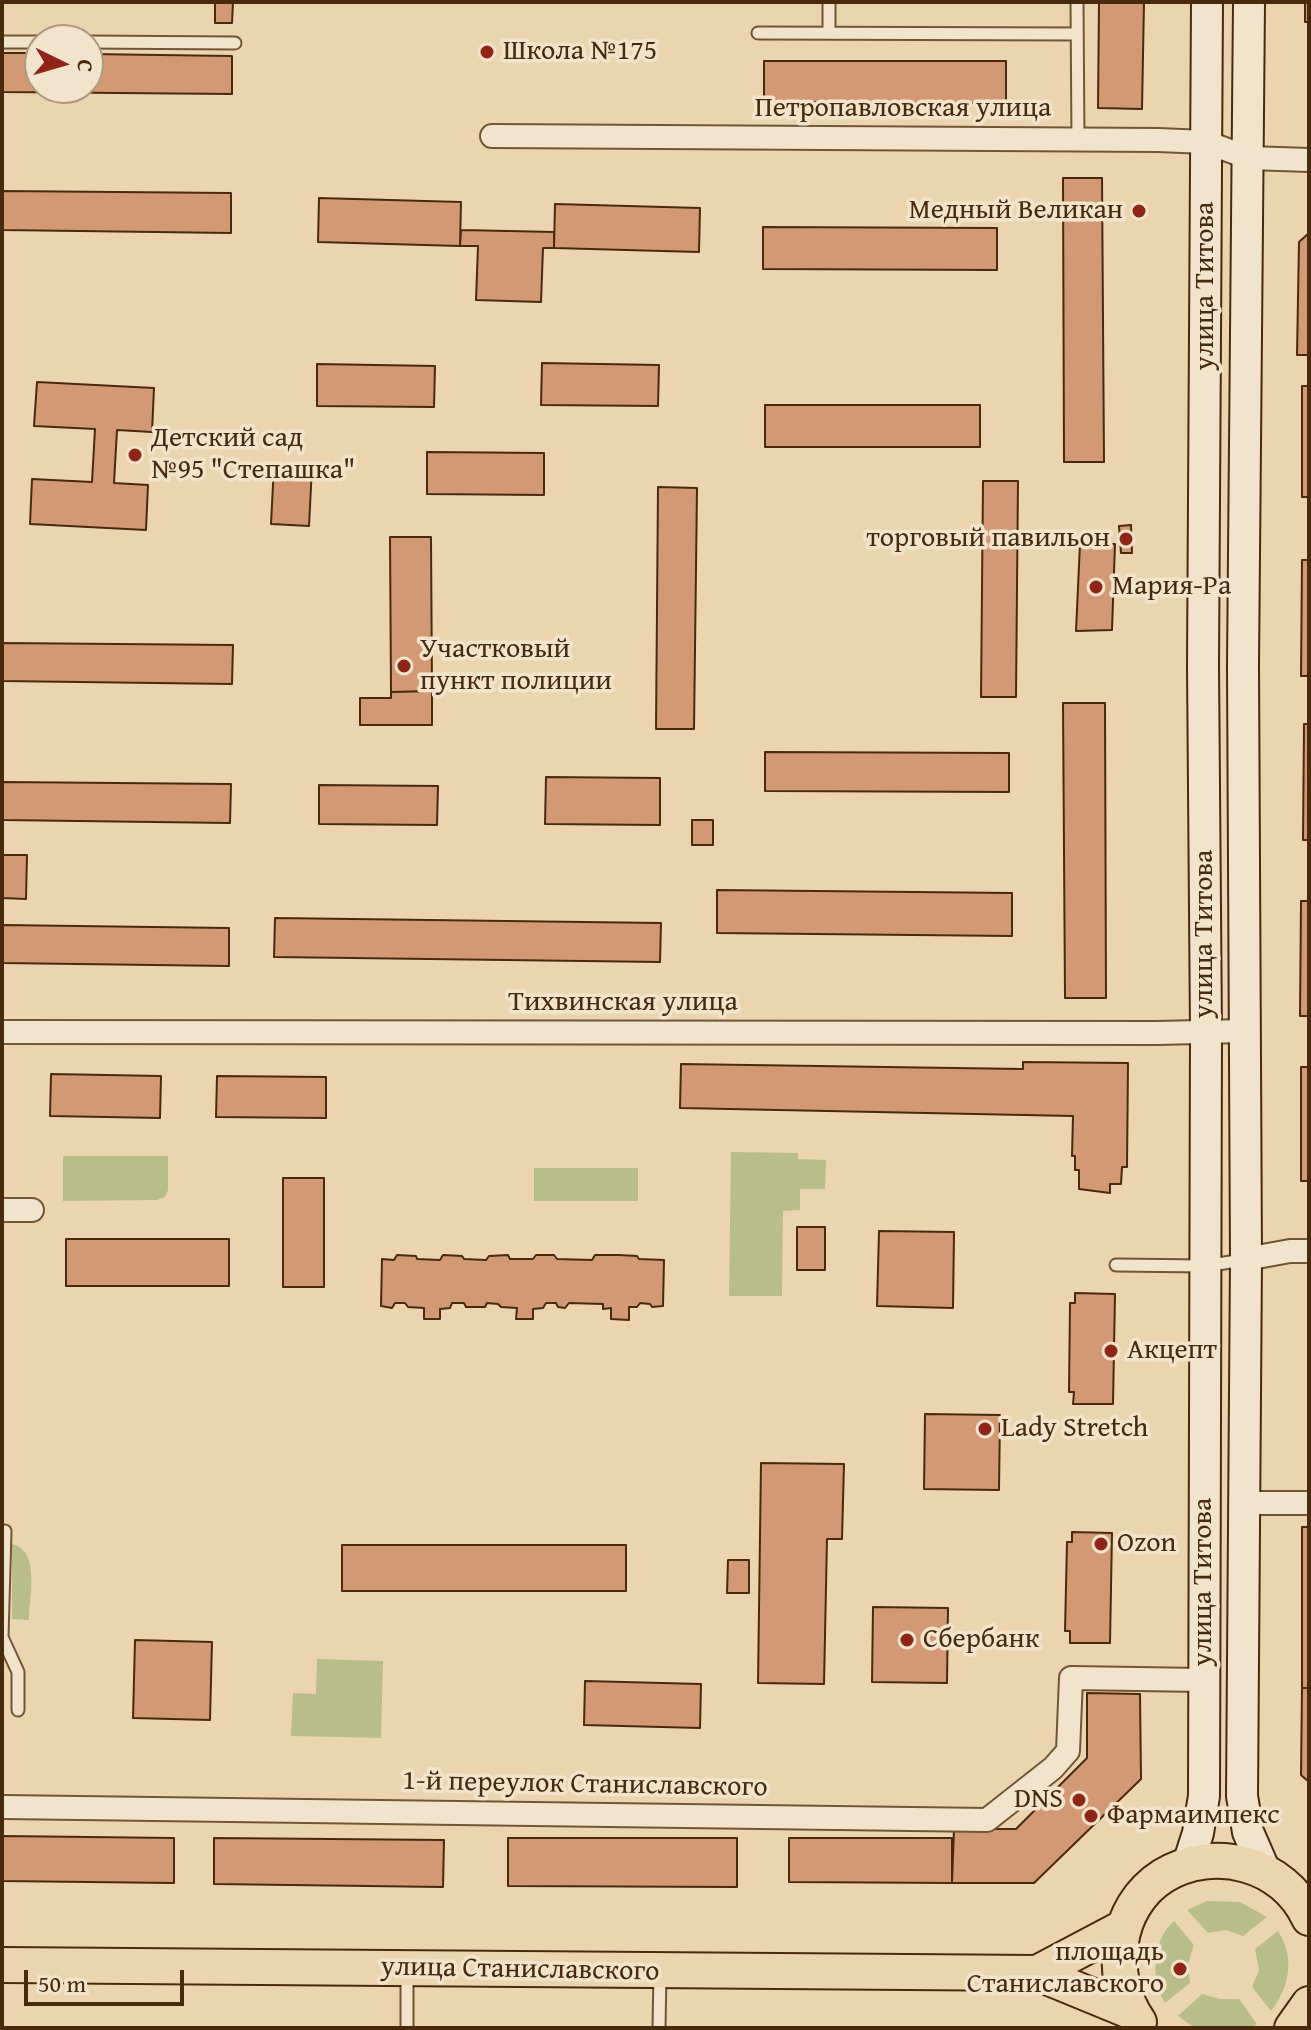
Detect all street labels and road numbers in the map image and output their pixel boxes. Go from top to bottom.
street label: Петропавловская улица [755,92,1051,126]
street label: улица Титова [1189,202,1223,370]
street label: улица Титова [1188,850,1222,1018]
street label: Тихвинская улица [508,986,738,1020]
street label: улица Титова [1187,1498,1221,1666]
street label: 1-й переулок Станиславского [402,1765,768,1805]
street label: улица Станиславского [380,1951,660,1989]

